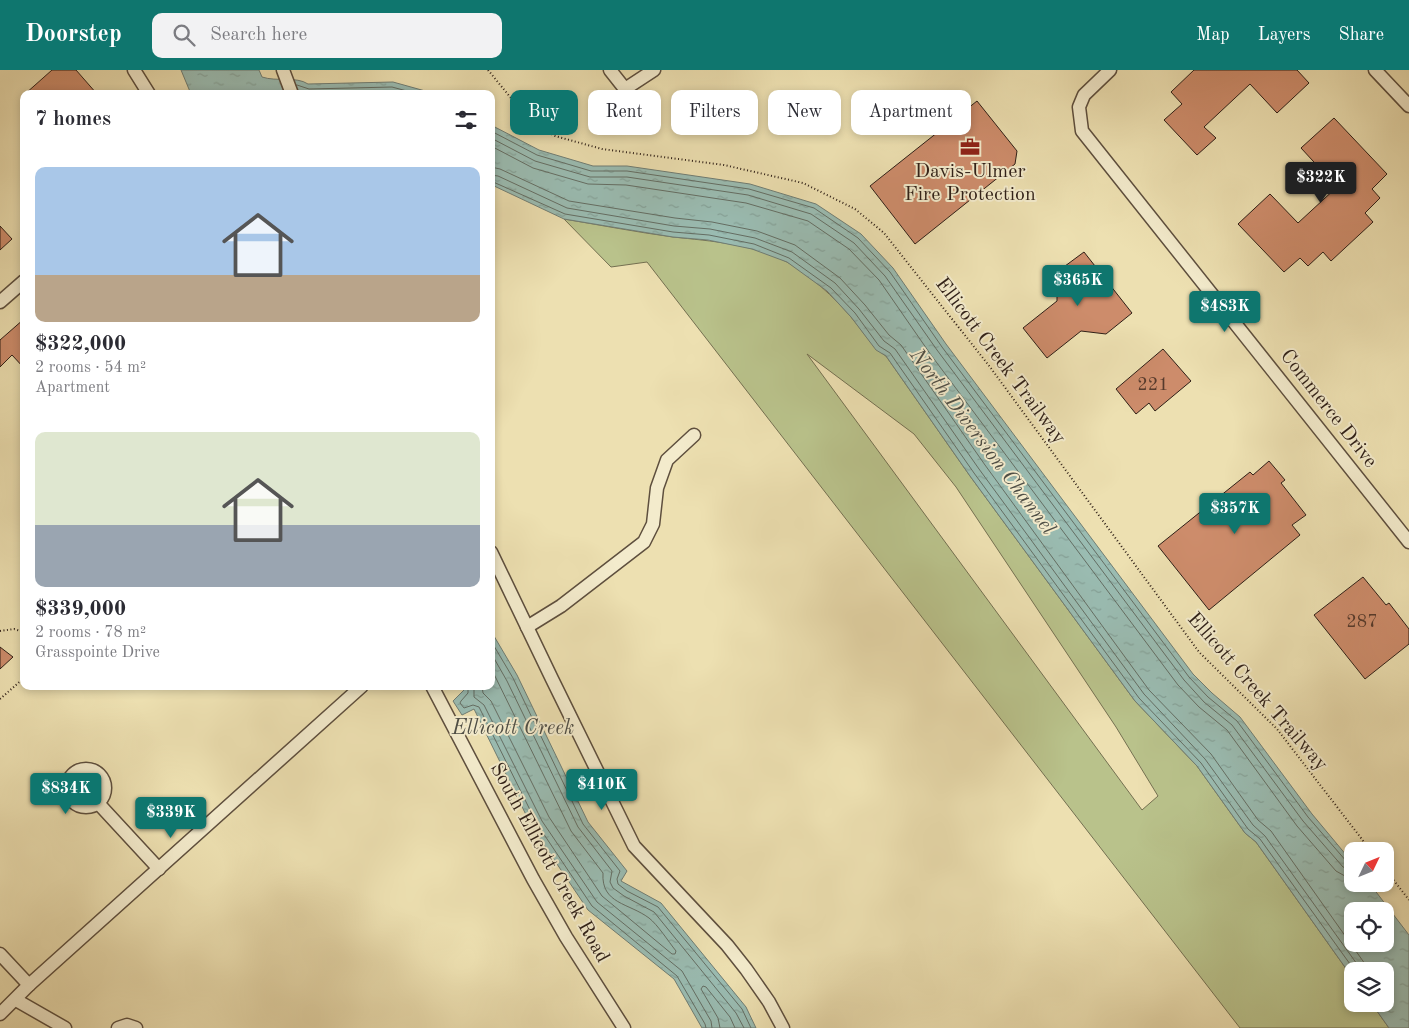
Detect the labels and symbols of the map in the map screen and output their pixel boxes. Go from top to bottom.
office icon: Davis-Ulmer Fire Protection [959,136,981,158]
place label: Davis-Ulmer Fire Protection [904,162,1036,205]
pin: $322K [1286,162,1356,204]
pin: $365K [1043,264,1113,307]
street label: Ellicott Creek Trailway [931,274,1069,448]
pin: $483K [1190,290,1260,333]
water label: North Diversion Channel [905,344,1059,539]
street label: Commerce Drive [1276,346,1380,472]
house number: 221 [1137,376,1169,394]
pin: $357K [1200,492,1270,535]
street label: Ellicott Creek Trailway [1183,609,1331,775]
house number: 287 [1346,613,1378,631]
water label: Ellicott Creek [451,718,574,739]
street label: South Ellicott Creek Road [486,760,612,966]
pin: $410K [567,768,637,811]
pin: $834K [31,772,101,815]
pin: $339K [136,796,206,839]
north arrow [1344,842,1394,892]

